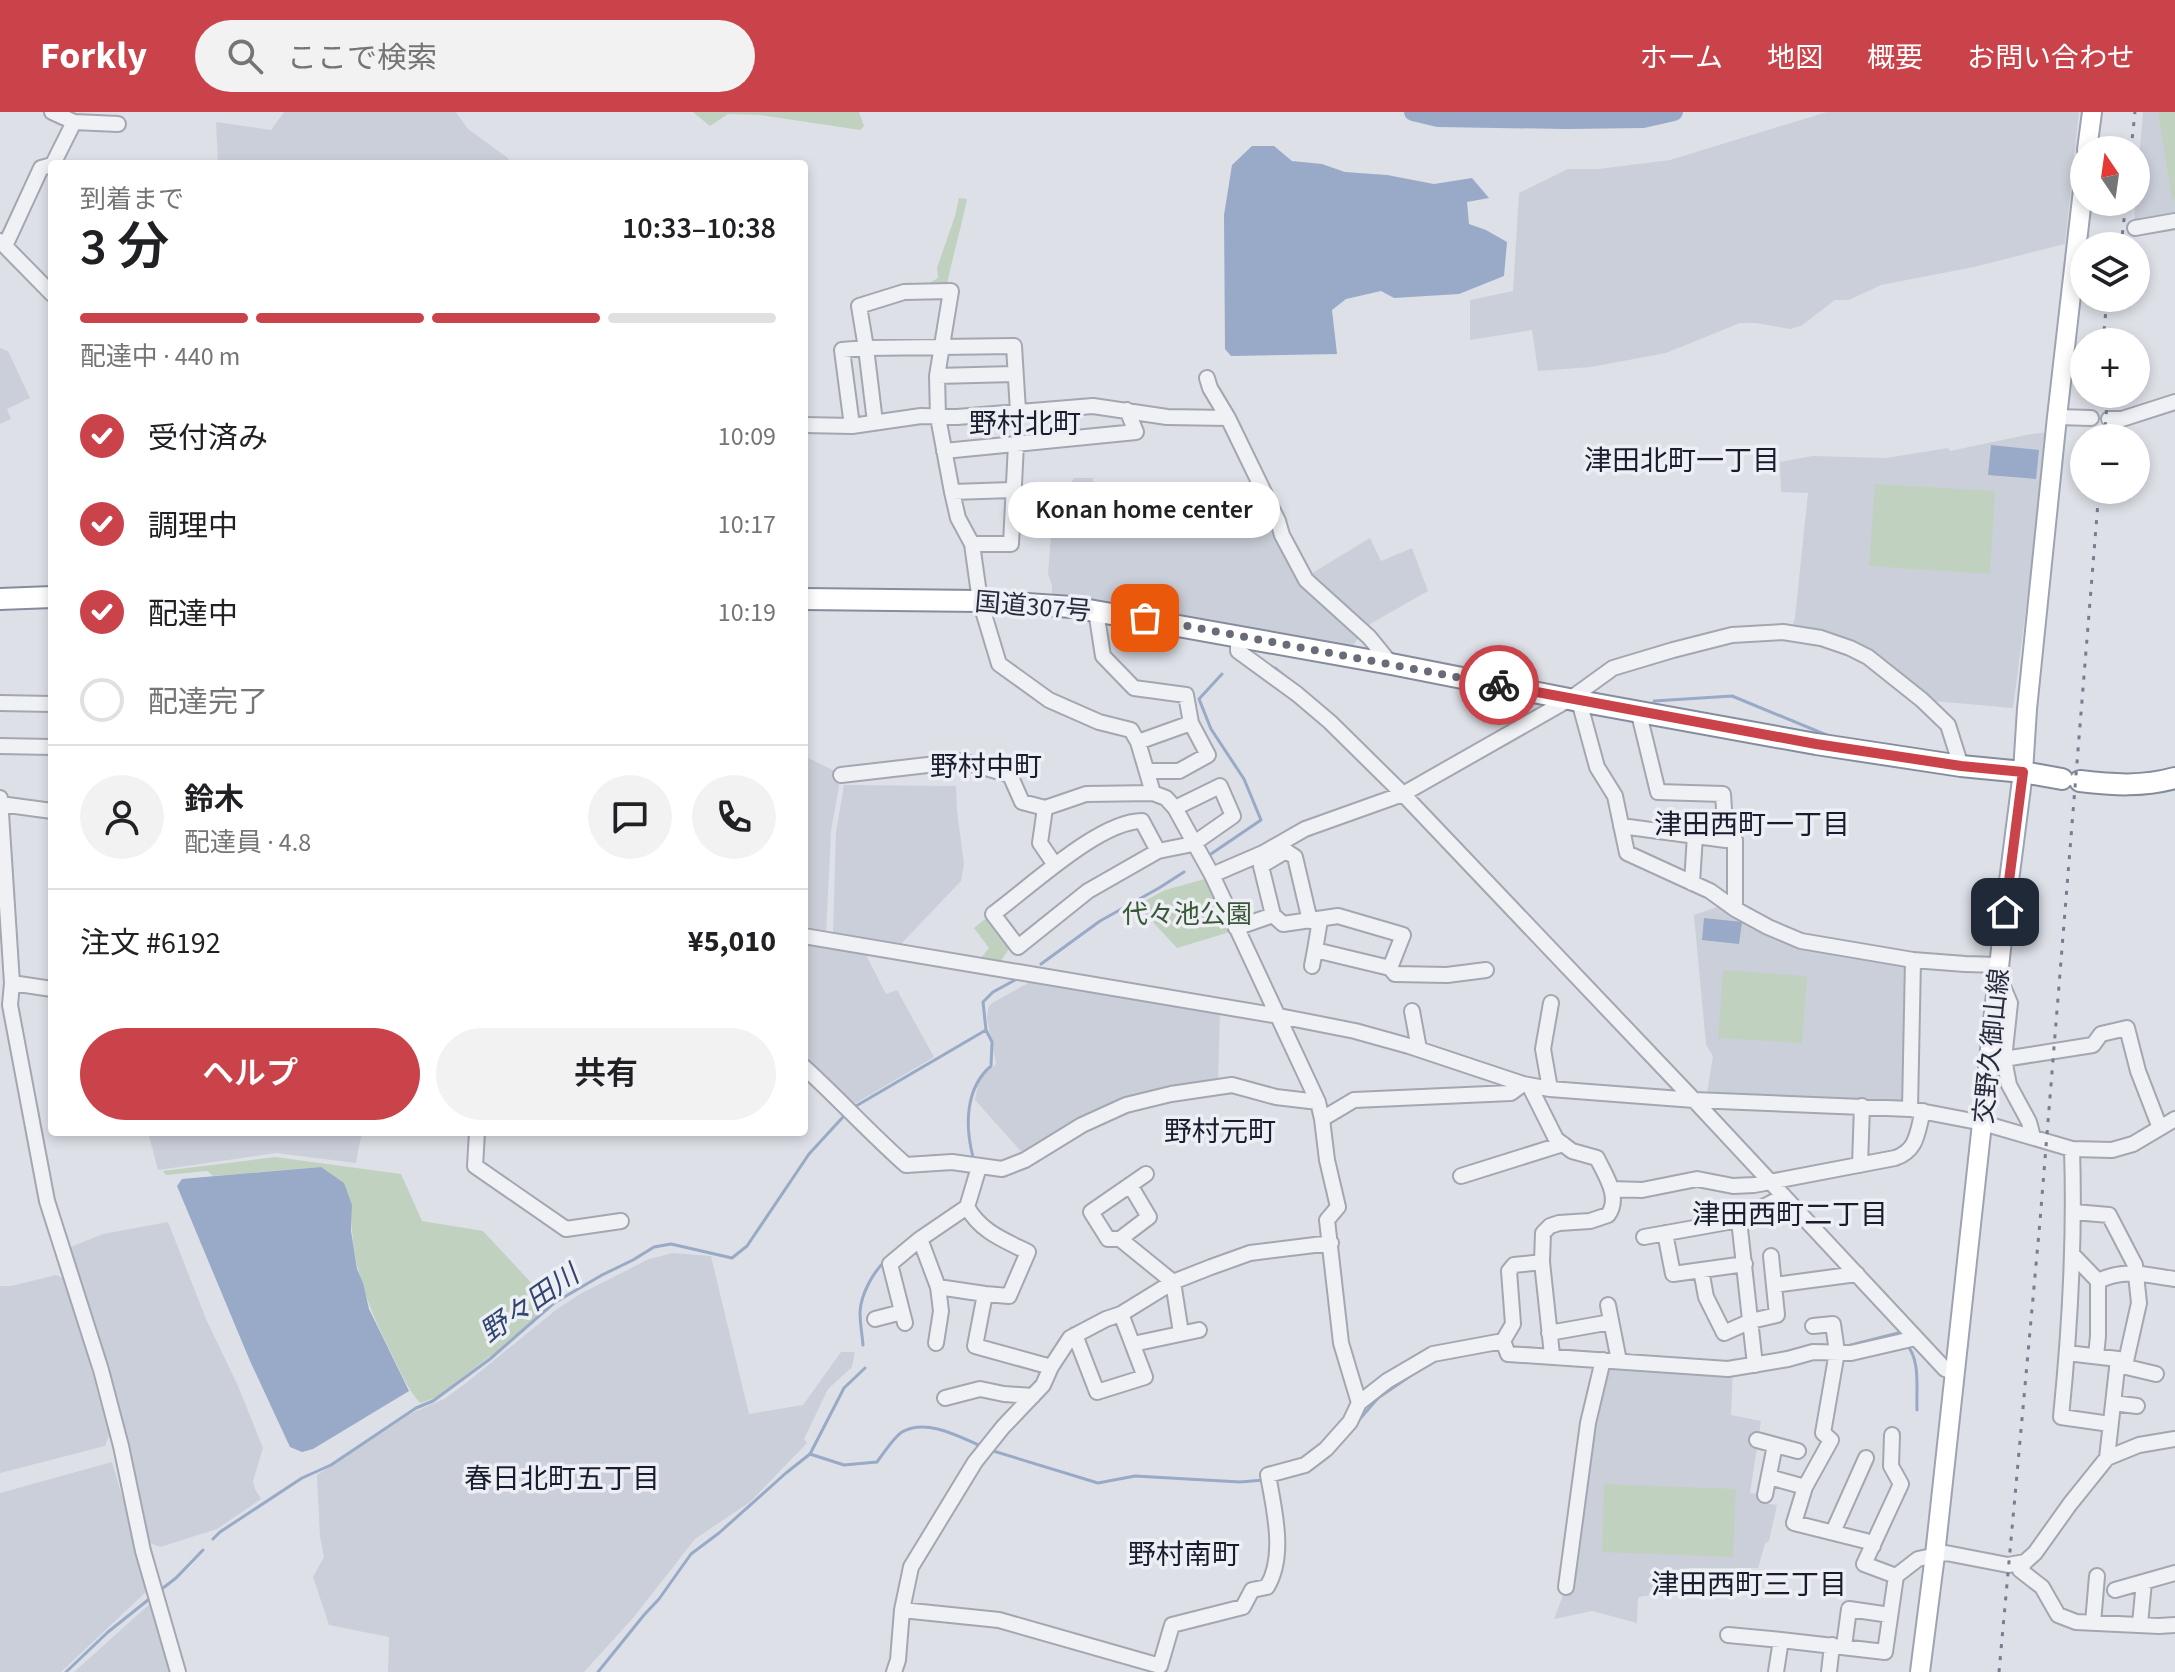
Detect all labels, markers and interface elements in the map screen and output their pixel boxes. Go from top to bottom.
search box [195,20,755,92]
text: Forkly [40,29,147,83]
icon: search [223,34,267,78]
text: ここで検索 [287,37,437,80]
text: ホーム [1640,38,1723,78]
text: 地図 [1767,38,1823,78]
text: 概要 [1867,38,1923,78]
text: お問い合わせ [1967,38,2135,78]
north arrow [2070,136,2150,216]
map controls [2070,136,2150,504]
text: 到着まで [80,181,184,218]
text: 10:33–10:38 [622,207,776,250]
text: 3 分 [80,211,169,285]
button: layers [2070,232,2150,312]
button: + [2070,328,2150,408]
text: 配達中 · 440 m [80,338,240,375]
district label: 野村北町 [969,404,1081,444]
icon: check [80,414,124,458]
text: 受付済み [148,417,268,460]
text: 10:09 [718,418,776,455]
button: − [2070,424,2150,504]
district label: 津田北町一丁目 [1584,441,1780,481]
callout: Konan home center [1009,482,1281,538]
text: Konan home center [1035,491,1253,528]
icon: check [80,502,124,546]
text: 調理中 [148,505,238,548]
text: 10:17 [718,506,776,543]
street label: 国道307号 [973,583,1093,630]
pin [1111,584,1179,652]
icon: check [80,590,124,634]
text: 配達中 [148,593,238,636]
text: 10:19 [718,594,776,631]
icon: bag [1123,596,1167,640]
courier [1459,645,1539,725]
icon: bike [1477,663,1521,707]
text: 配達完了 [148,681,268,724]
district label: 野村中町 [930,747,1042,787]
button: person [80,775,164,859]
button: chat [588,775,672,859]
button: phone [692,775,776,859]
text: 鈴木 [184,778,244,821]
district label: 津田西町一丁目 [1654,805,1850,845]
text: 配達員 · 4.8 [184,824,311,861]
pin [1971,878,2039,946]
icon: home [1983,890,2027,934]
park label: 代々池公園 [1122,896,1252,933]
text: ¥5,010 [688,920,776,963]
text: 注文 #6192 [80,922,221,965]
street label: 交野久御山線 [1965,967,2018,1126]
button: ヘルプ [80,1028,420,1120]
button: 共有 [436,1028,776,1120]
district label: 野村元町 [1164,1112,1276,1152]
district label: 津田西町二丁目 [1692,1195,1888,1235]
water label: 野々田川 [472,1254,589,1352]
district label: 春日北町五丁目 [464,1459,660,1499]
district label: 野村南町 [1128,1535,1240,1575]
district label: 津田西町三丁目 [1651,1565,1847,1605]

